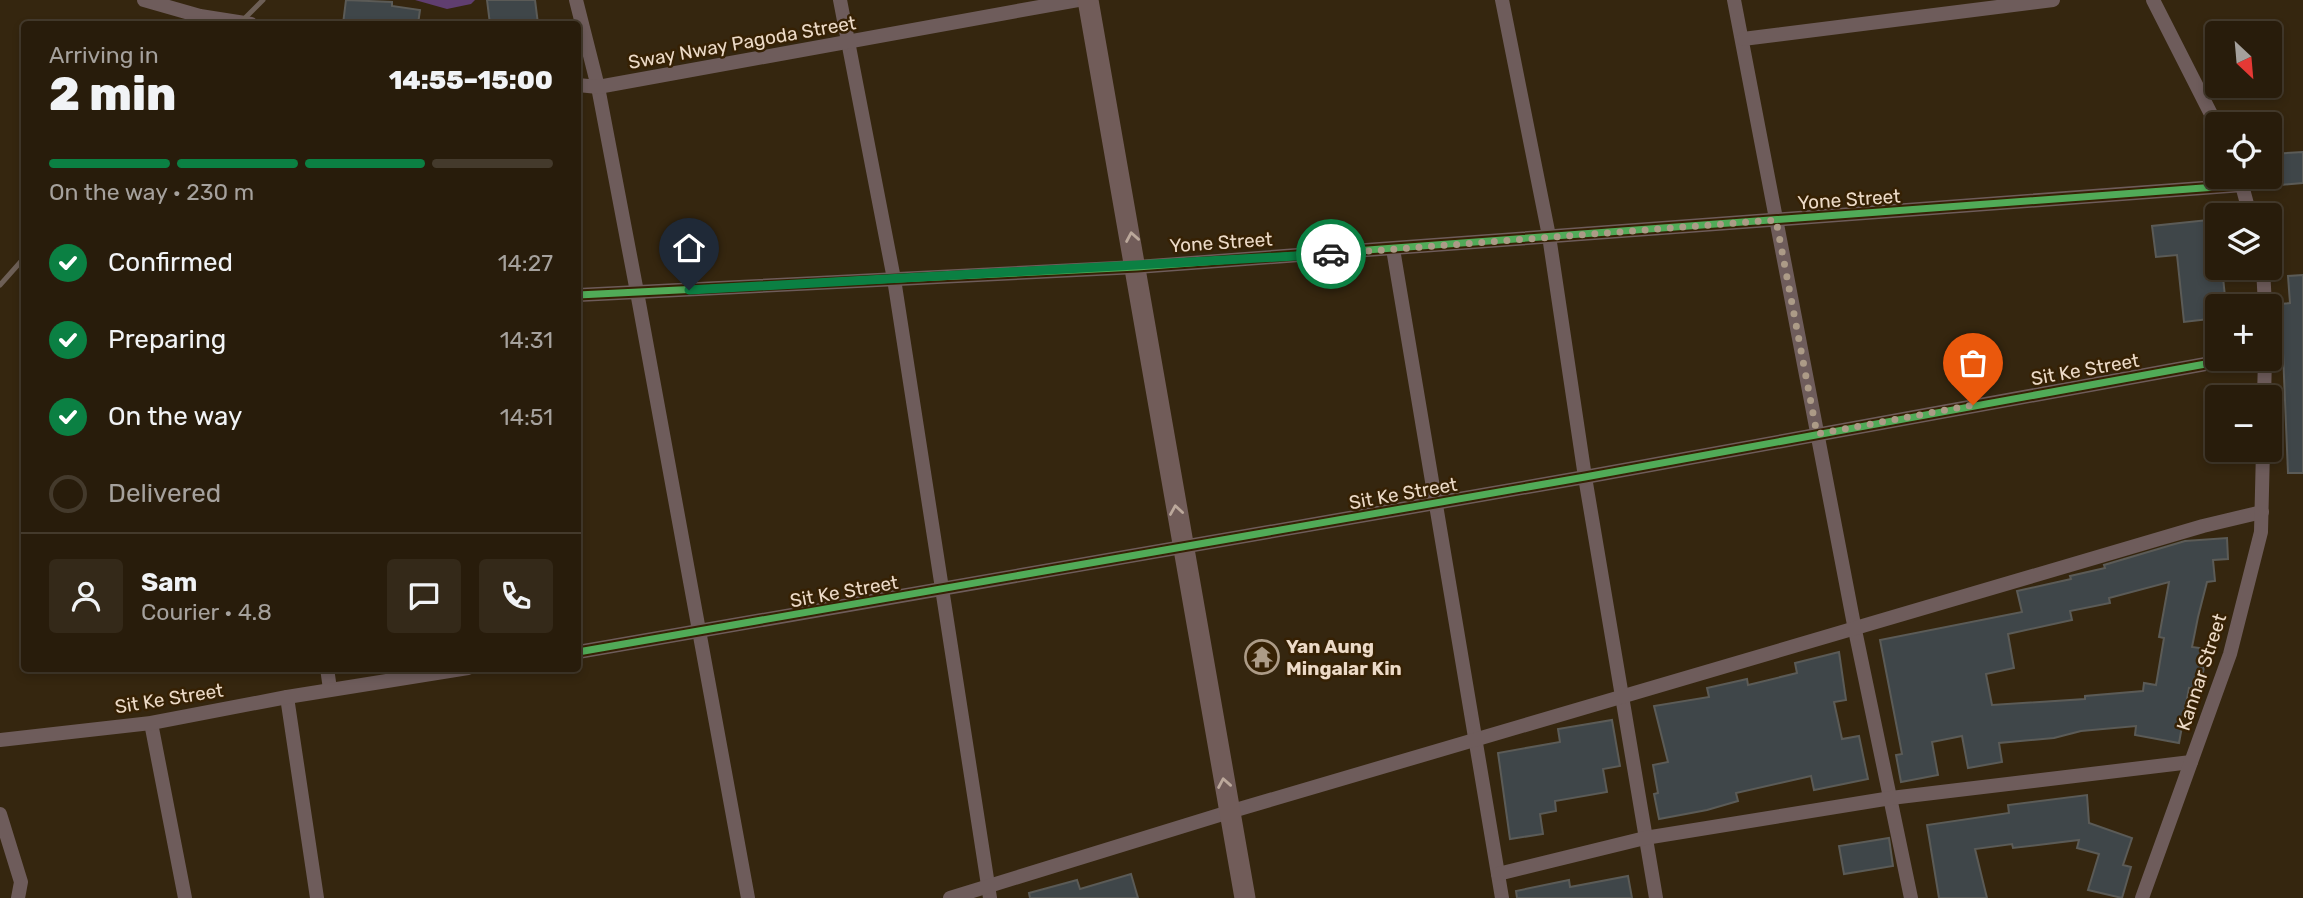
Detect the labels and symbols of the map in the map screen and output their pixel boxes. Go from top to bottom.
street label: Sway Nway Pagoda Street [626,11,858,74]
north arrow [2205,21,2282,98]
street label: Yone Street [1797,184,1902,215]
pin [659,218,719,290]
courier [1296,219,1366,289]
street label: Yone Street [1169,227,1274,258]
one-way arrow [1125,231,1140,243]
pin [1943,333,2003,405]
street label: Sit Ke Street [2029,349,2142,390]
street label: Sit Ke Street [1347,473,1460,514]
one-way arrow [1169,504,1184,516]
street label: Sit Ke Street [788,571,901,612]
street label: Kannar Street [2172,610,2231,734]
place label: Yan Aung Mingalar Kin [1286,635,1402,680]
temple icon: Yan Aung Mingalar Kin [1243,638,1281,676]
street label: Sit Ke Street [113,678,226,718]
one-way arrow [1217,777,1232,789]

